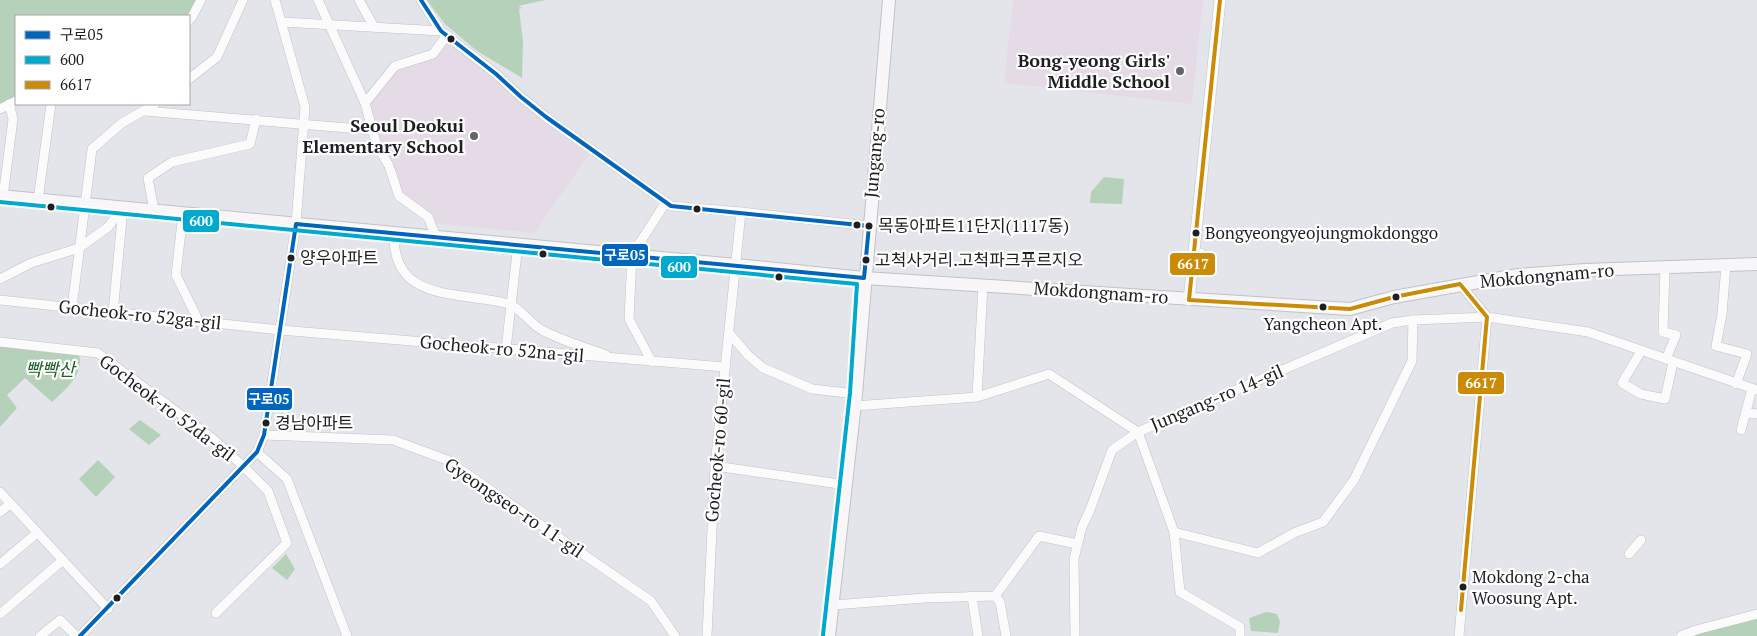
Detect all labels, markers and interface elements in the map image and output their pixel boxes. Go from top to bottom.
legend [15,15,190,105]
text: 구로05 [60,24,104,44]
unlabelled marker [446,34,456,44]
place label: Bong-yeong Girls' Middle School [1018,48,1170,93]
text: 600 [60,49,84,69]
marker: Bong-yeong Girls' Middle School [1174,65,1186,77]
text: 6617 [60,74,92,94]
street label: Jungang-ro [858,107,890,199]
place label: Seoul Deokui Elementary School [302,113,464,158]
marker: Seoul Deokui Elementary School [468,130,480,142]
unlabelled marker [46,202,56,212]
unlabelled marker [692,204,702,214]
line badge: 600 [182,209,220,233]
text: 600 [189,211,213,230]
place label: 목동아파트11단지(1117동) [878,214,1069,237]
unlabelled marker [852,220,862,230]
marker: 목동아파트11단지(1117동) [864,221,874,231]
place label: Bongyeongyeojungmokdonggo [1205,221,1438,244]
marker: Bongyeongyeojungmokdonggo [1191,228,1201,238]
line badge: 구로05 [601,243,649,267]
text: 구로05 [604,245,646,264]
place label: 양우아파트 [300,246,378,269]
place label: 고척사거리.고척파크푸르지오 [875,248,1083,271]
unlabelled marker [538,249,548,259]
line badge: 6617 [1169,252,1216,276]
marker: 양우아파트 [286,253,296,263]
text: 6617 [1177,254,1209,273]
line badge: 600 [660,255,698,279]
marker: 고척사거리.고척파크푸르지오 [861,255,871,265]
text: 600 [667,257,691,276]
street label: Mokdongnam-ro [1479,257,1615,293]
unlabelled marker [774,272,784,282]
street label: Mokdongnam-ro [1033,275,1169,309]
unlabelled marker [1391,292,1401,302]
street label: Gocheok-ro 52ga-gil [57,294,223,334]
marker: Yangcheon Apt. [1318,302,1328,312]
place label: Yangcheon Apt. [1263,312,1383,335]
street label: Gocheok-ro 52na-gil [419,329,585,367]
street label: Gocheok-ro 52da-gil [95,348,240,466]
park label: 빡빡산 [25,357,77,381]
street label: Jungang-ro 14-gil [1147,358,1287,436]
line badge: 6617 [1457,371,1505,395]
text: 6617 [1465,373,1497,392]
street label: Gocheok-ro 60-gil [699,377,735,523]
line badge: 구로05 [246,387,293,411]
text: 구로05 [248,389,290,408]
place label: 경남아파트 [275,411,353,434]
marker: 경남아파트 [261,418,271,428]
street label: Gyeongseo-ro 11-gil [440,452,589,563]
place label: Mokdong 2-cha Woosung Apt. [1472,565,1590,609]
marker: Mokdong 2-cha Woosung Apt. [1458,582,1468,592]
unlabelled marker [112,593,122,603]

